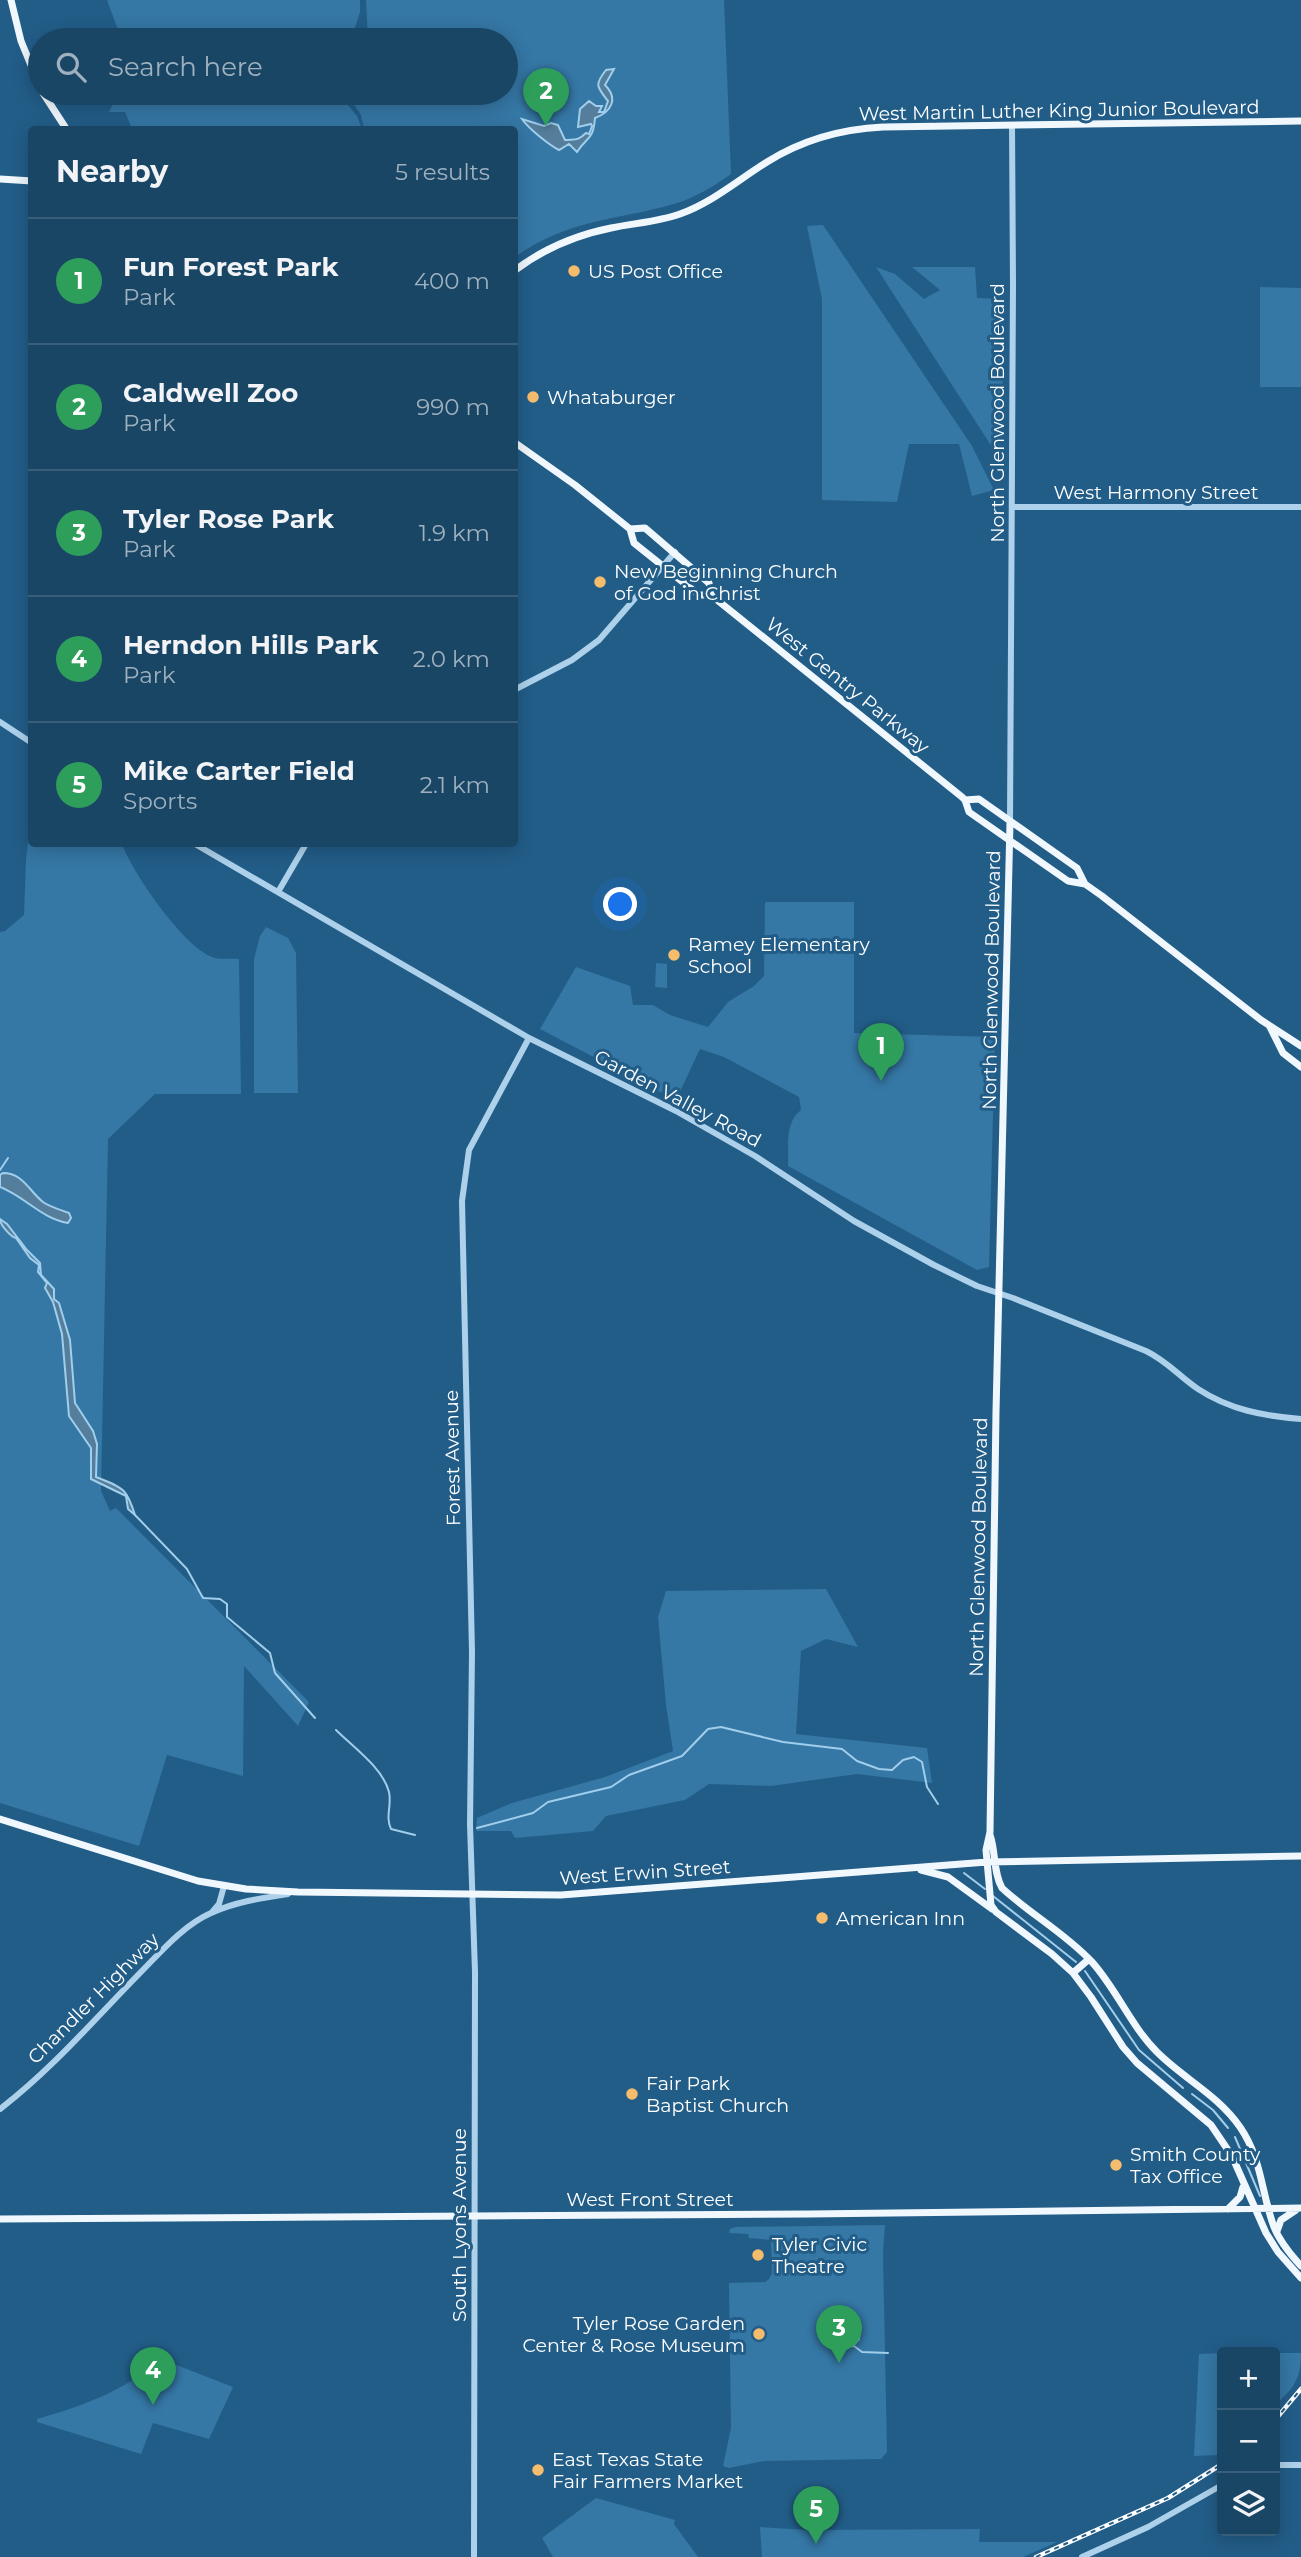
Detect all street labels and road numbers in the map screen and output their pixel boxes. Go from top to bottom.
street label: West Martin Luther King Junior Boulevard [858,96,1260,125]
street label: North Glenwood Boulevard [986,283,1009,543]
street label: West Harmony Street [1054,481,1259,504]
street label: West Gentry Parkway [761,612,934,759]
street label: North Glenwood Boulevard [978,850,1005,1110]
street label: Garden Valley Road [591,1045,765,1152]
street label: Forest Avenue [440,1390,465,1526]
street label: North Glenwood Boulevard [965,1417,992,1677]
street label: West Erwin Street [559,1855,732,1890]
street label: Chandler Highway [23,1927,164,2069]
street label: South Lyons Avenue [448,2128,471,2322]
street label: West Front Street [566,2188,734,2211]

